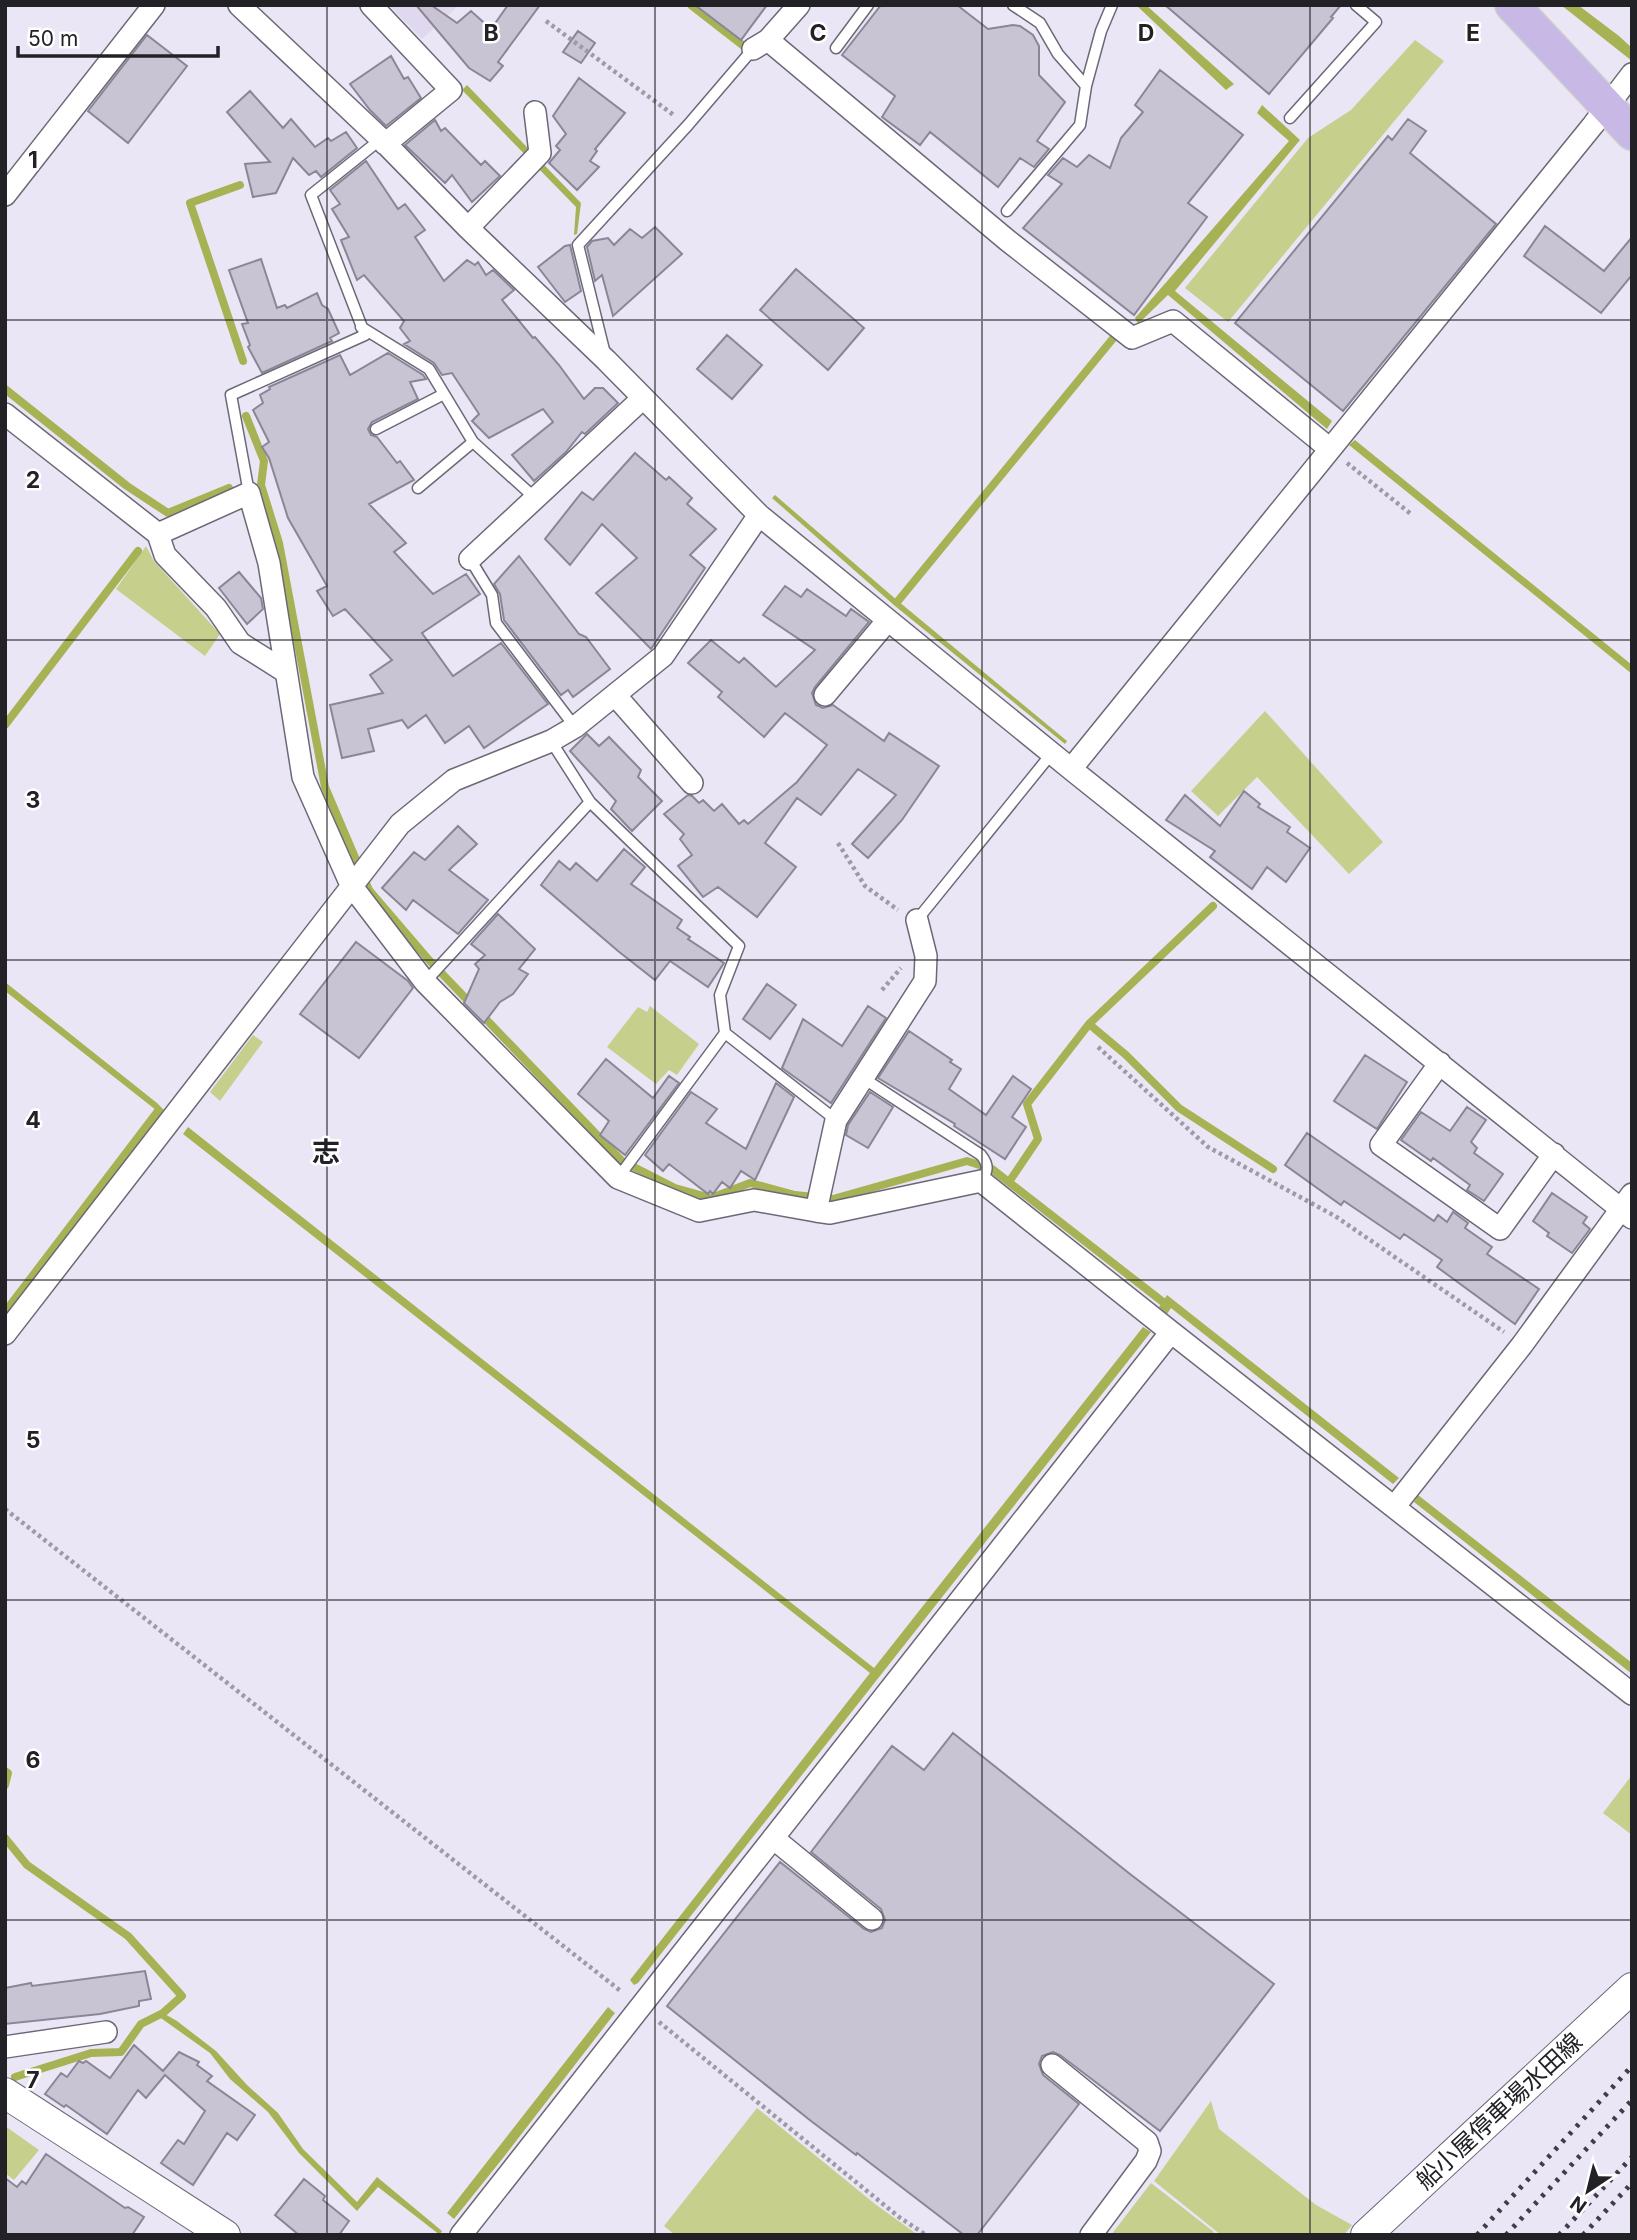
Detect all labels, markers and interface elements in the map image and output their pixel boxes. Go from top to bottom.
scale bar [18,14,217,58]
text: B [483,19,499,47]
text: C [809,19,827,47]
text: D [1138,19,1154,47]
text: E [1466,19,1480,47]
text: 50 m [28,26,78,51]
text: 1 [28,146,38,174]
text: 2 [26,466,40,494]
text: 3 [26,786,40,814]
text: 4 [25,1106,41,1134]
district label: 志 [312,1135,340,1169]
text: 5 [26,1426,40,1454]
text: 6 [26,1746,40,1774]
street label: 船小屋停車場水田線 [1410,2027,1588,2195]
text: 7 [26,2066,40,2094]
north arrow [1553,2156,1623,2226]
text: N [1566,2191,1591,2218]

